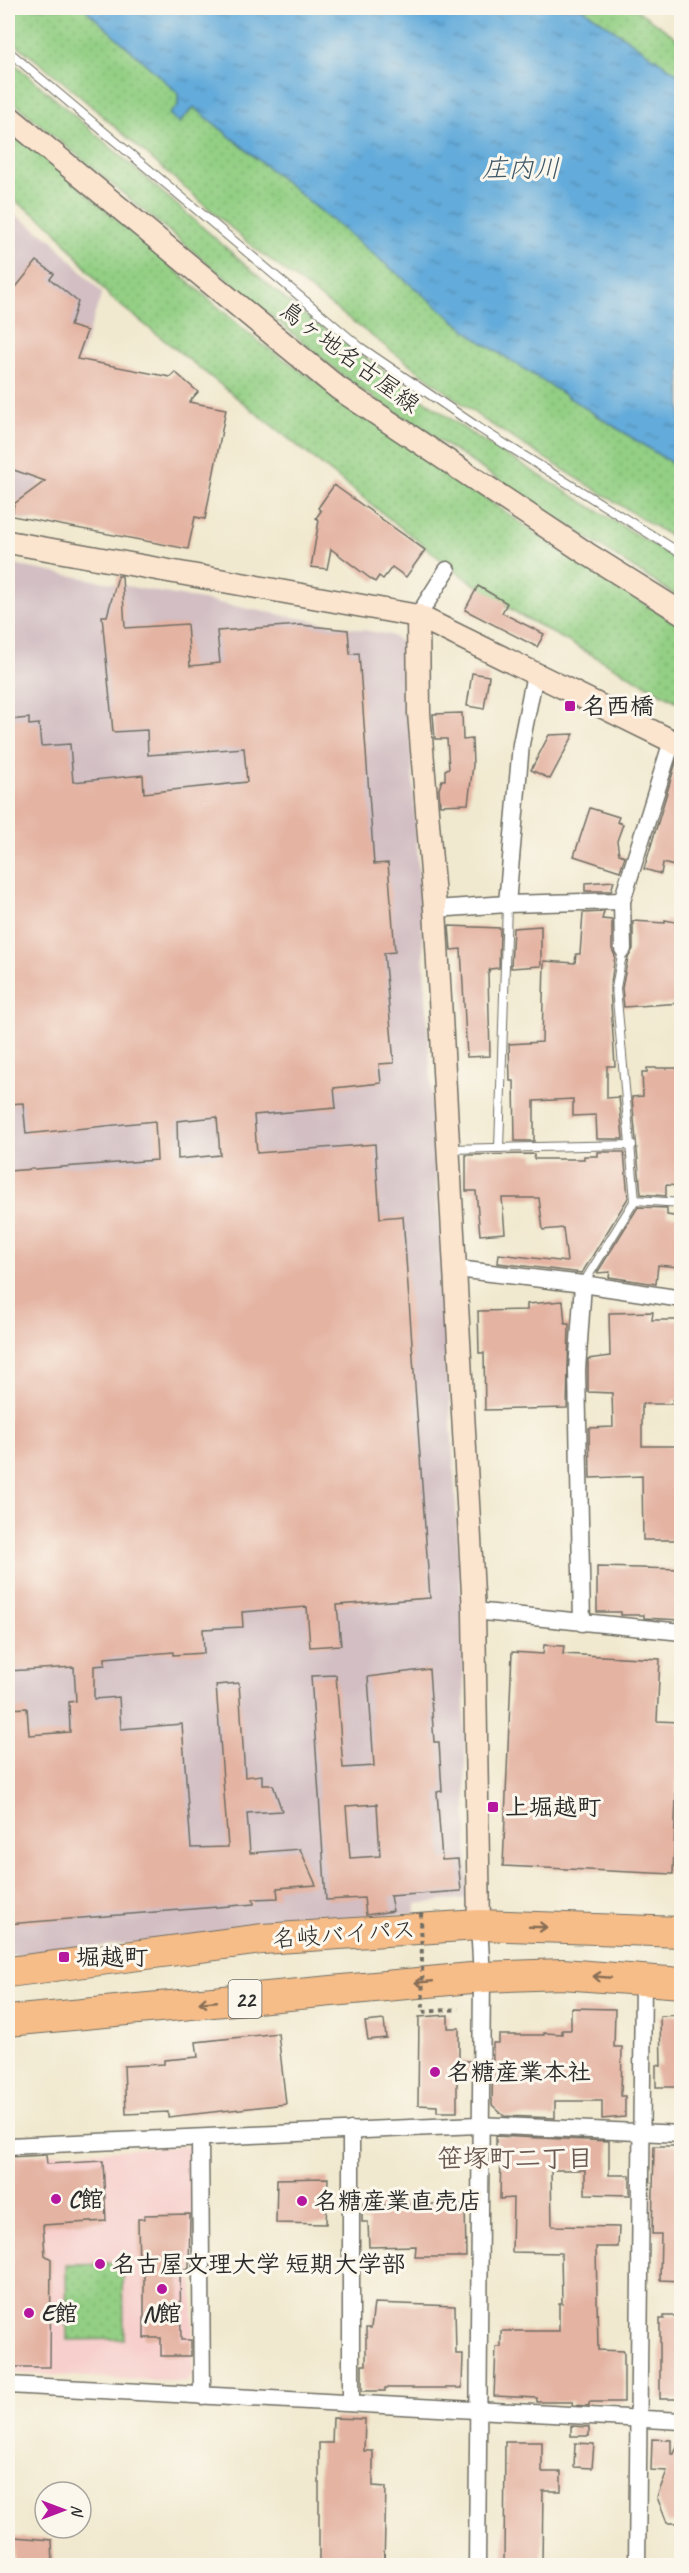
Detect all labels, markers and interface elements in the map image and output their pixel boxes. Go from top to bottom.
water label: 庄内川 [482,152,560,185]
street label: 鳥ヶ地名古屋線 [274,294,426,420]
place label: 名西橋 [582,691,654,721]
marker: 名西橋 [563,699,577,713]
place label: 上堀越町 [505,1792,601,1822]
marker: 上堀越町 [486,1800,500,1814]
street label: 名岐バイパス [271,1914,417,1954]
one-way arrow [527,1921,547,1933]
place label: 堀越町 [76,1942,148,1972]
marker: 堀越町 [57,1950,71,1964]
one-way arrow [593,1971,613,1982]
one-way arrow [414,1977,434,1988]
road number: 22 [228,1980,262,2018]
one-way arrow [199,1997,219,2008]
place label: 名糖産業本社 [447,2057,591,2087]
marker: 名糖産業本社 [428,2065,442,2079]
district label: 笹塚町二丁目 [437,2142,593,2175]
place label: C館 [68,2184,103,2214]
place label: 名糖産業直売店 [314,2186,482,2216]
marker: C館 [49,2192,63,2206]
marker: 名糖産業直売店 [295,2194,309,2208]
place label: 名古屋文理大学 短期大学部 [112,2249,406,2279]
marker: 名古屋文理大学 短期大学部 [93,2257,107,2271]
marker: N館 [155,2282,169,2296]
place label: E館 [41,2298,78,2328]
place label: N館 [143,2298,181,2328]
marker: E館 [22,2306,36,2320]
north arrow [33,2480,93,2540]
text: N [67,2505,87,2518]

